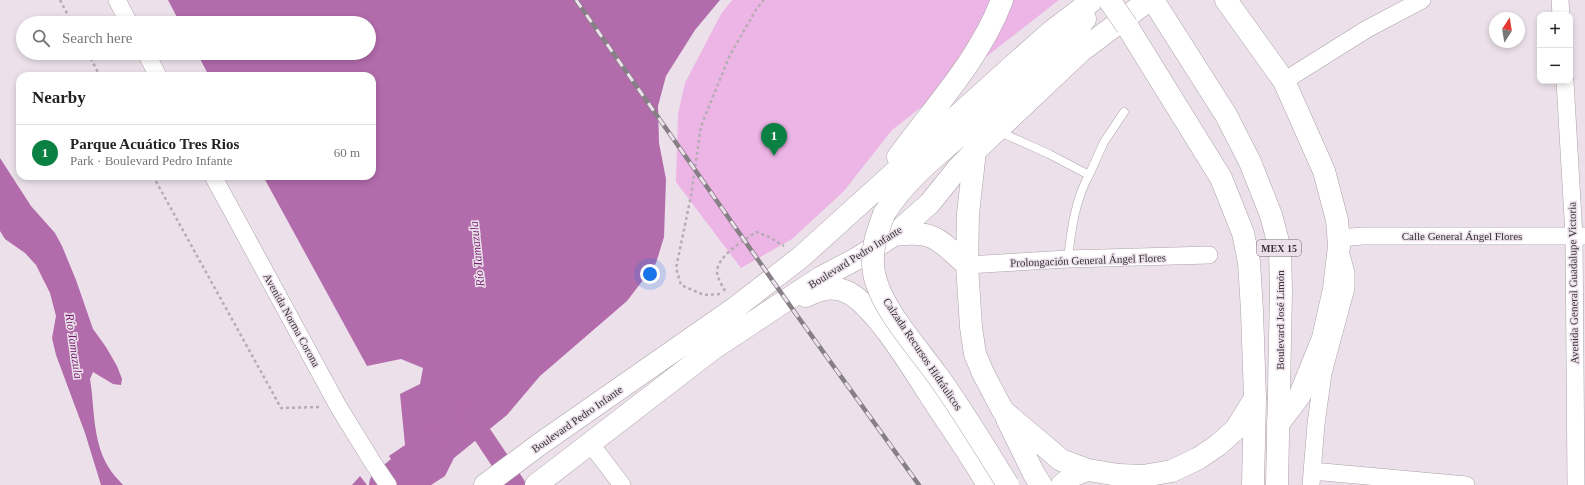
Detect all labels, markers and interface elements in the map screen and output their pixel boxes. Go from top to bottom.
north arrow [1489,12,1525,48]
map controls [1537,12,1573,84]
button: + [1537,12,1573,48]
search box [16,16,376,60]
icon: search [30,27,52,49]
text: Search here [62,30,132,46]
button: − [1537,48,1573,84]
text: Nearby [32,88,86,107]
pin: 1 [761,123,787,156]
text: Parque Acuático Tres Rios [70,136,239,152]
text: 1 [42,145,48,160]
text: 60 m [334,145,360,160]
text: Park · Boulevard Pedro Infante [70,153,232,168]
street label: Avenida General Guadalupe Victoria [1566,202,1580,364]
water label: Río Tamazula [467,220,488,288]
street label: Boulevard Pedro Infante [806,223,904,291]
street label: Calle General Ángel Flores [1402,230,1522,242]
road number: MEX 15 [1257,240,1301,256]
street label: Prolongación General Ángel Flores [1010,251,1166,269]
your location [640,264,660,284]
street label: Boulevard José Limón [1274,270,1286,370]
street label: Avenida Norma Corona [261,271,323,369]
street label: Calzada Recursos Hidráulicos [881,296,965,412]
water label: Río Tamazula [62,311,86,380]
street label: Boulevard Pedro Infante [529,383,625,455]

